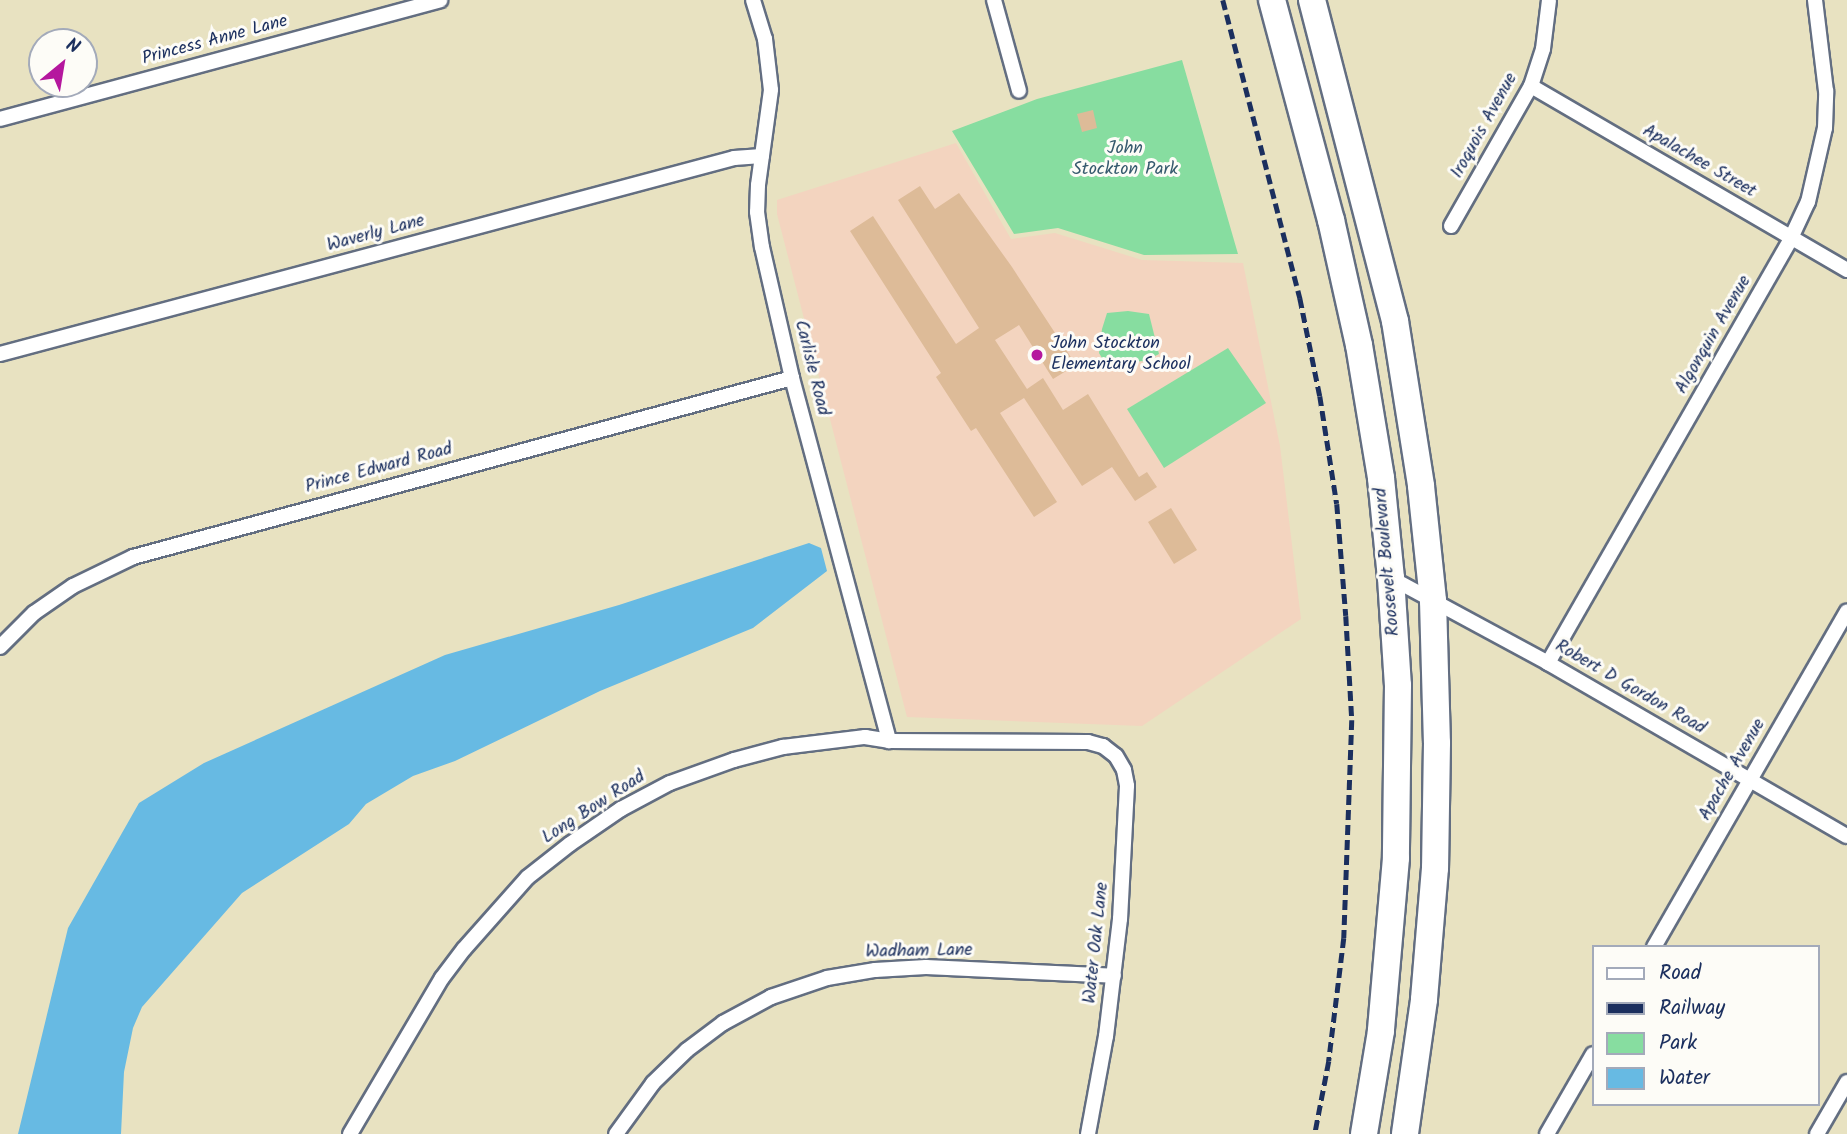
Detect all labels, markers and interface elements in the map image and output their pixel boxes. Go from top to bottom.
street label: Princess Anne Lane [140,11,290,71]
north arrow [28,28,98,98]
text: N [60,31,85,63]
street label: Iroquois Avenue [1447,70,1523,182]
street label: Apalachee Street [1638,121,1760,203]
park label: John Stockton Park [1072,139,1178,182]
street label: Waverly Lane [325,211,427,257]
street label: Algonquin Avenue [1671,272,1757,398]
street label: Carlisle Road [789,318,833,418]
place label: John Stockton Elementary School [1051,334,1191,376]
marker: John Stockton Elementary School [1029,347,1045,363]
street label: Prince Edward Road [303,439,455,499]
street label: Roosevelt Boulevard [1371,487,1405,637]
street label: Robert D Gordon Road [1551,636,1709,740]
street label: Apache Avenue [1695,715,1771,825]
street label: Long Bow Road [538,767,650,849]
street label: Water Oak Lane [1080,881,1114,1005]
street label: Wadham Lane [865,940,973,964]
legend [1591,945,1819,1106]
text: Road [1659,957,1701,990]
text: Railway [1659,992,1725,1025]
text: Park [1659,1027,1697,1060]
text: Water [1659,1062,1710,1095]

